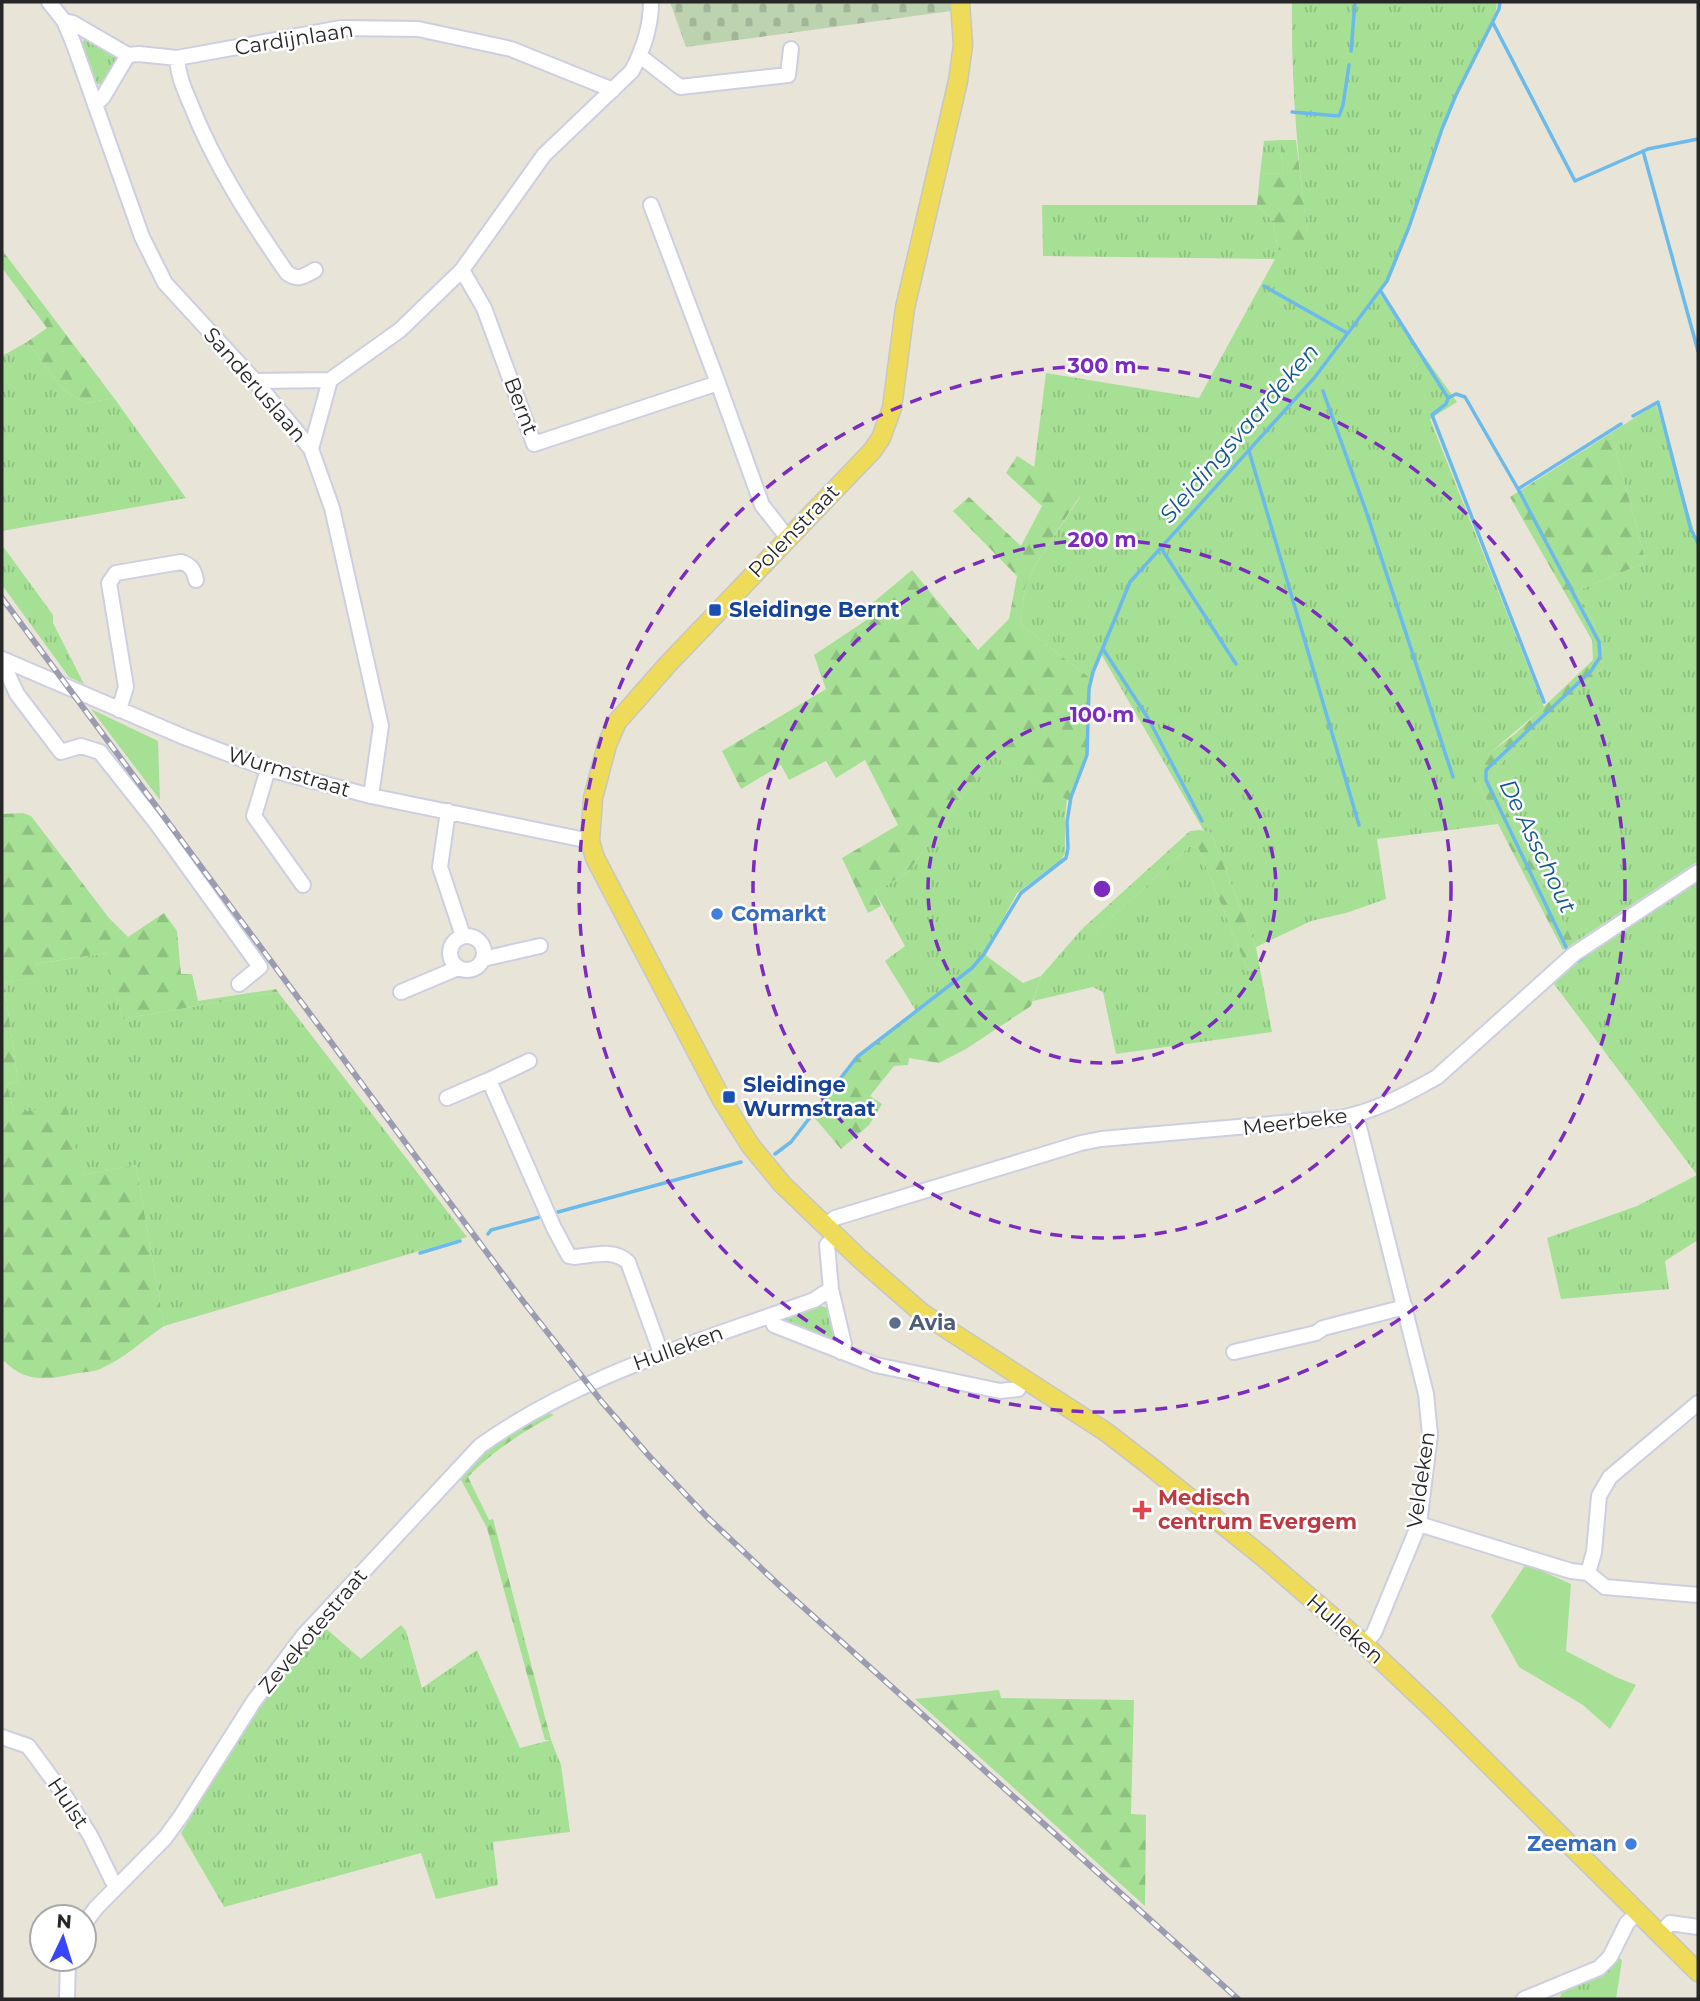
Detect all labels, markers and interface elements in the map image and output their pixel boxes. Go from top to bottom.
street label: Cardijnlaan [233,17,355,60]
street label: Sanderuslaan [199,322,312,447]
water label: Sleidingsvaardeken [1153,337,1325,529]
text: 300 m [1067,353,1136,378]
street label: Bernt [499,374,544,438]
street label: Polenstraat [743,479,844,583]
text: 200 m [1068,527,1136,552]
place label: Sleidinge Bernt [729,597,900,622]
marker: Sleidinge Bernt [707,602,723,618]
text: 100 m [1070,702,1134,727]
street label: Wurmstraat [225,741,354,802]
water label: De Asschout [1494,775,1583,918]
centre of rings [1090,877,1114,901]
place label: Comarkt [731,901,826,926]
marker: Comarkt [709,906,725,922]
place label: Sleidinge Wurmstraat [743,1072,876,1121]
marker: Sleidinge Wurmstraat [721,1089,737,1105]
street label: Meerbeke [1241,1103,1349,1140]
place label: Avia [908,1310,956,1335]
marker: Avia [887,1315,903,1331]
street label: Hulleken [629,1320,726,1375]
street label: Veldeken [1401,1430,1440,1530]
place label: Medisch centrum Evergem [1158,1485,1357,1534]
marker: Medisch centrum Evergem [1132,1500,1152,1520]
street label: Zevekotestraat [253,1563,372,1698]
street label: Hulleken [1302,1588,1389,1669]
street label: Hulst [43,1773,94,1833]
place label: Zeeman [1527,1831,1617,1856]
marker: Zeeman [1623,1836,1639,1852]
north arrow [28,1903,98,1973]
text: N [56,1910,73,1934]

